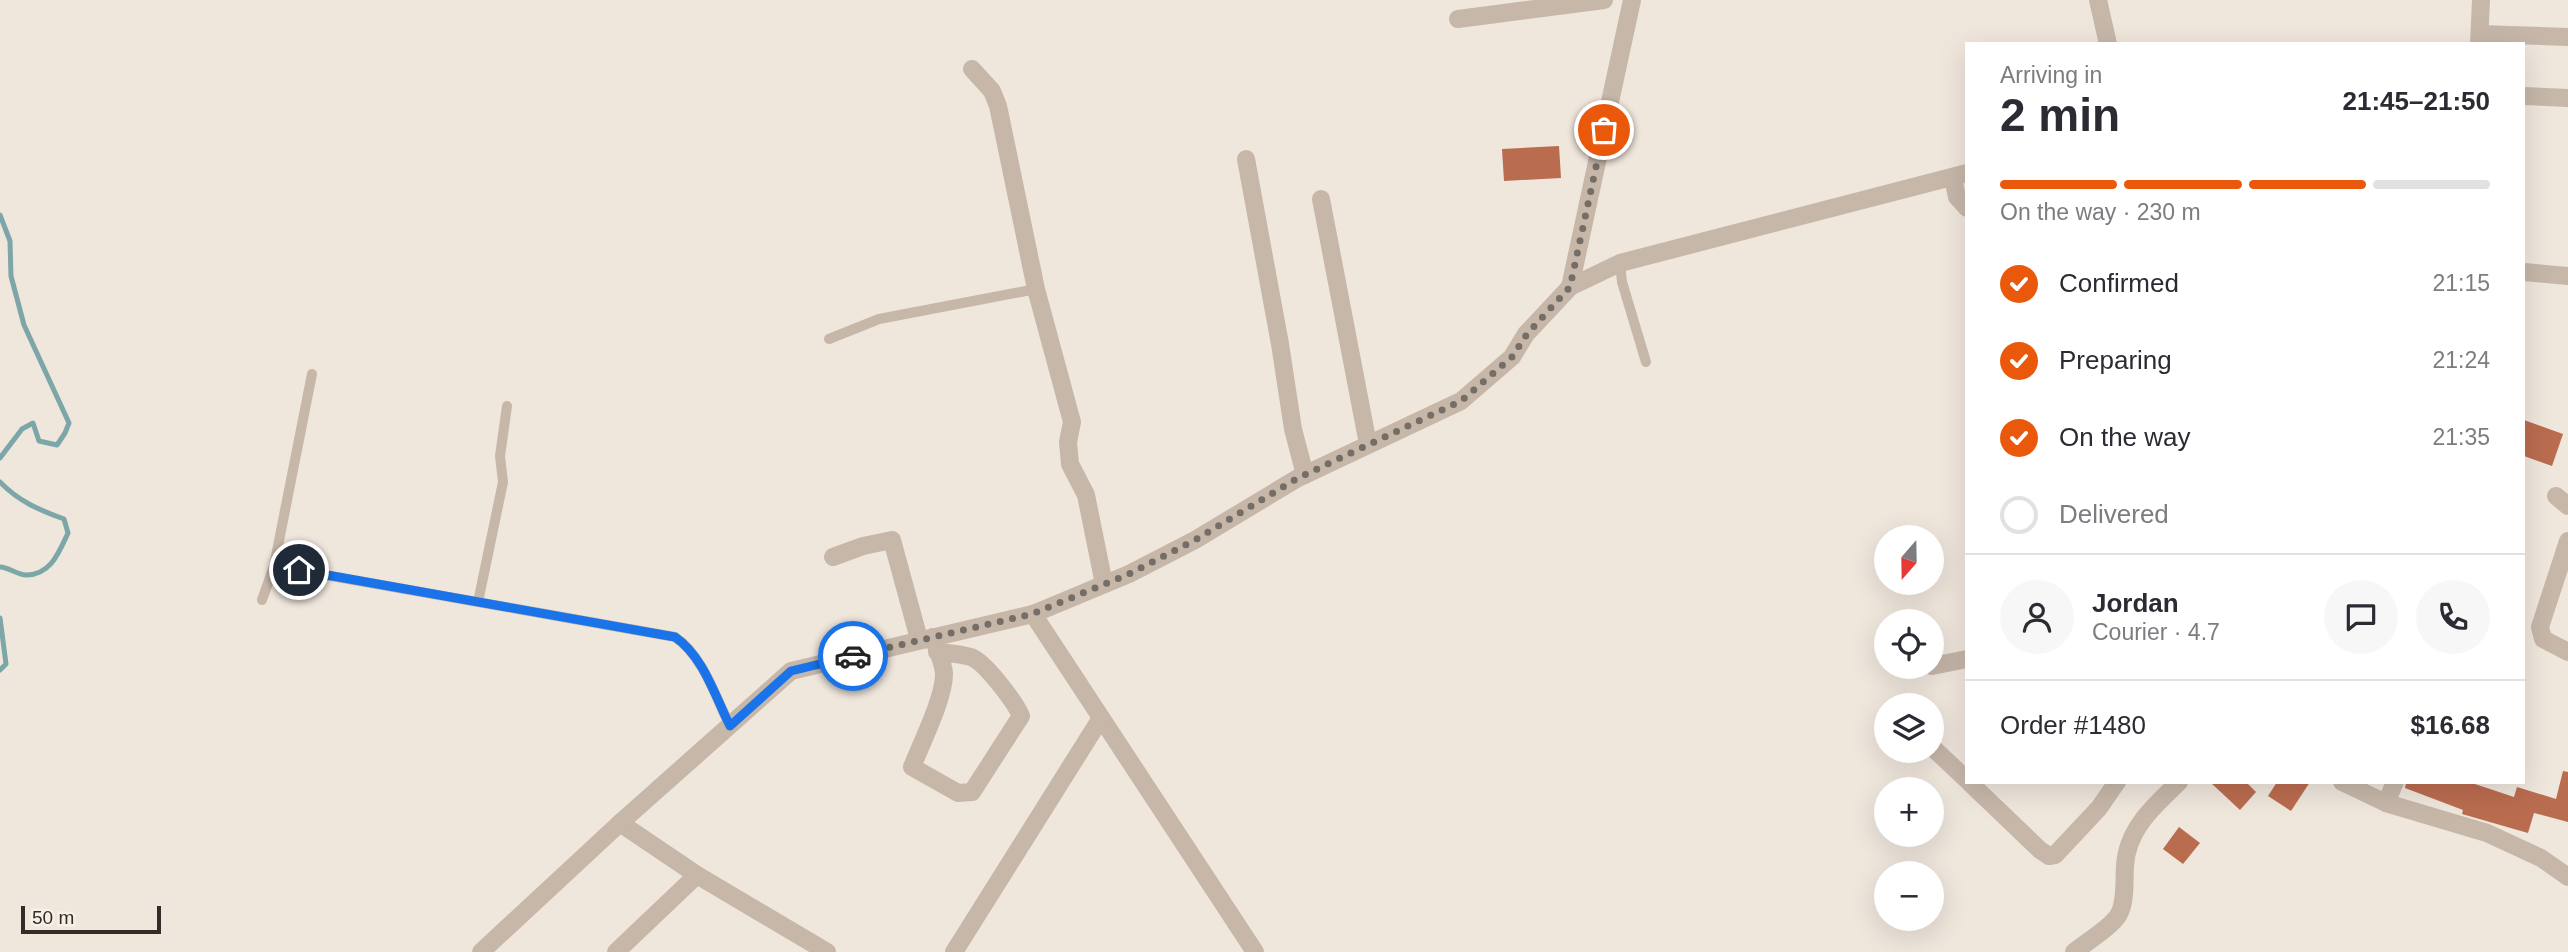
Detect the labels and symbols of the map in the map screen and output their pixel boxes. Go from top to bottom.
pin [1574,100,1634,160]
north arrow [1874,525,1944,595]
pin [269,540,329,600]
courier [818,621,888,691]
scale bar [21,903,161,935]

